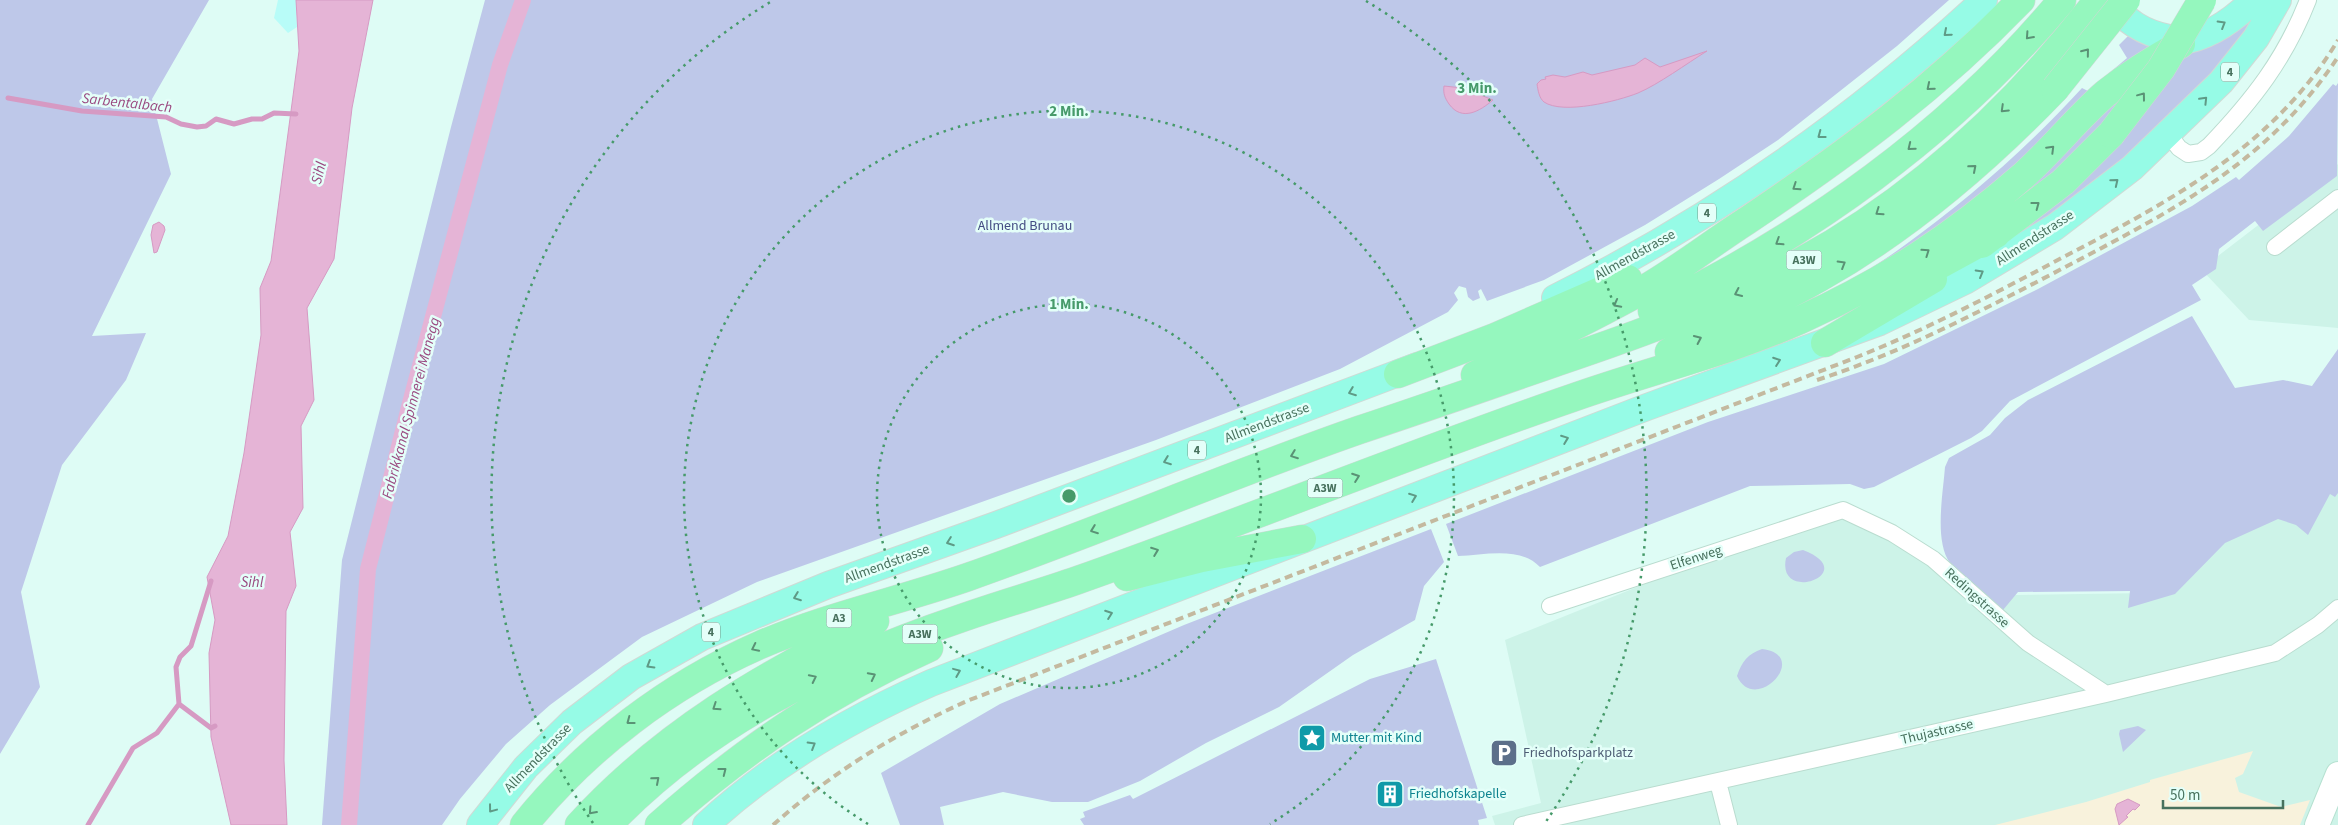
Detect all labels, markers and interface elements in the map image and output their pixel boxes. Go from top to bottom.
one-way arrow [2217,21,2226,31]
one-way arrow [1944,27,1953,36]
one-way arrow [2026,31,2035,40]
one-way arrow [2081,49,2089,58]
road number: 4 [2221,62,2239,82]
text: 3 Min. [1457,78,1497,99]
one-way arrow [1927,81,1936,89]
water label: Sarbentalbach [81,88,173,118]
one-way arrow [2136,93,2144,102]
one-way arrow [2198,97,2207,106]
text: 2 Min. [1049,101,1089,122]
one-way arrow [2001,103,2010,112]
one-way arrow [1817,129,1827,138]
one-way arrow [1907,142,1916,151]
one-way arrow [2045,146,2054,155]
water label: Sihl [306,159,332,187]
one-way arrow [1968,165,1977,174]
one-way arrow [2109,180,2118,188]
one-way arrow [1793,181,1802,190]
one-way arrow [2030,202,2040,211]
road number: 4 [1698,204,1716,222]
street label: Allmendstrasse [1992,205,2078,271]
one-way arrow [1875,206,1885,215]
park label: Allmend Brunau [978,216,1072,236]
street label: Allmendstrasse [1591,225,1679,285]
one-way arrow [1775,236,1784,245]
one-way arrow [1920,249,1930,258]
road number: A3W [1786,250,1822,270]
one-way arrow [1837,261,1846,271]
one-way arrow [1975,269,1984,279]
one-way arrow [1734,286,1743,297]
text: 1 Min. [1049,294,1089,315]
one-way arrow [1613,298,1622,308]
water label: Fabrikkanal Spinnerei Manegg [377,315,445,501]
one-way arrow [1693,334,1702,345]
one-way arrow [1772,357,1780,367]
one-way arrow [1348,385,1357,396]
street label: Allmendstrasse [1222,398,1312,448]
one-way arrow [1560,435,1568,445]
road number: 4 [1188,440,1206,460]
one-way arrow [1290,449,1298,459]
one-way arrow [1163,455,1172,465]
one-way arrow [1351,473,1360,483]
road number: A3W [1308,478,1342,498]
centre of rings [1060,487,1078,505]
one-way arrow [1408,493,1417,503]
one-way arrow [1090,524,1099,534]
one-way arrow [946,536,955,546]
street label: Allmendstrasse [842,539,932,589]
street label: Elfenweg [1668,540,1724,576]
one-way arrow [1150,547,1158,557]
street label: Redingstrasse [1940,563,2014,633]
water label: Sihl [241,572,264,593]
one-way arrow [793,591,802,601]
road number: A3 [826,608,852,628]
one-way arrow [1104,610,1113,620]
road number: 4 [702,622,720,642]
road number: A3W [902,624,938,644]
one-way arrow [751,642,760,652]
one-way arrow [647,659,656,669]
one-way arrow [952,668,961,679]
one-way arrow [866,672,875,682]
one-way arrow [808,673,817,684]
one-way arrow [712,701,721,711]
street label: Thujastrasse [1899,714,1975,750]
one-way arrow [627,716,636,724]
street label: Allmendstrasse [500,719,576,797]
place icon: Mutter mit Kind [1297,723,1327,753]
place label: Mutter mit Kind [1331,728,1422,748]
parking icon: Friedhofsparkplatz [1489,738,1519,768]
one-way arrow [806,741,815,751]
place label: Friedhofsparkplatz [1523,743,1633,763]
one-way arrow [717,768,726,776]
one-way arrow [651,776,660,785]
scale bar [2163,778,2283,810]
building icon: Friedhofskapelle [1375,779,1405,809]
place label: Friedhofskapelle [1409,784,1506,804]
text: 50 m [2170,785,2200,806]
one-way arrow [489,803,498,813]
one-way arrow [589,806,598,815]

